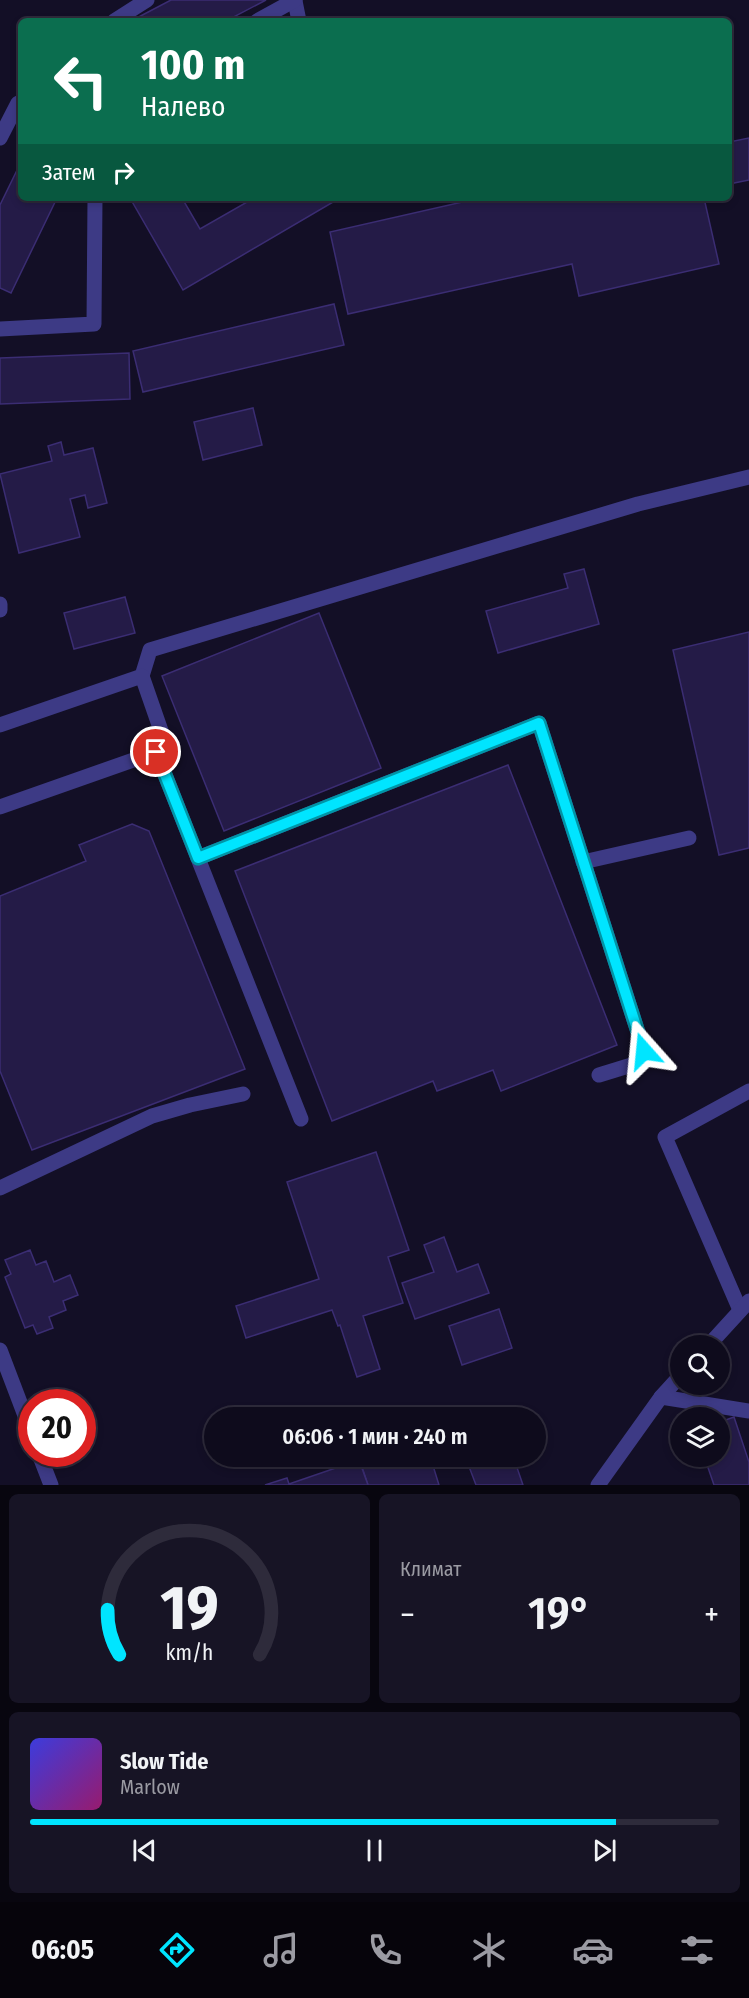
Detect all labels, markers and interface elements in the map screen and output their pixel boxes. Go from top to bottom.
text: 100 m [141,40,245,90]
icon: left [42,42,120,120]
text: Налево [141,91,225,123]
icon: right [107,156,140,189]
text: Затем [42,159,95,186]
pin [130,726,181,777]
icon: arrive [139,735,172,768]
position arrow [612,1019,676,1083]
map controls [670,1335,730,1467]
button: search [670,1335,730,1395]
speed limit sign: 20 [18,1389,96,1467]
button: layers [670,1407,730,1467]
text: 06:06 · 1 мин · 240 m [282,1423,468,1450]
text: Климат [400,1557,461,1581]
text: 19 [160,1571,219,1646]
text: 19° [528,1587,591,1641]
text: − [400,1595,415,1635]
text: + [704,1595,719,1635]
text: km/h [166,1641,213,1667]
text: Slow Tide [120,1748,208,1775]
text: Marlow [120,1775,180,1799]
icon: previous [128,1834,161,1867]
icon: pause [358,1834,391,1867]
icon: next [588,1834,621,1867]
icon: directions [156,1929,198,1971]
icon: music [260,1929,302,1971]
icon: phone [364,1929,406,1971]
icon: climate [468,1929,510,1971]
icon: car [572,1929,614,1971]
icon: filters [676,1929,718,1971]
text: 06:05 [31,1934,94,1966]

